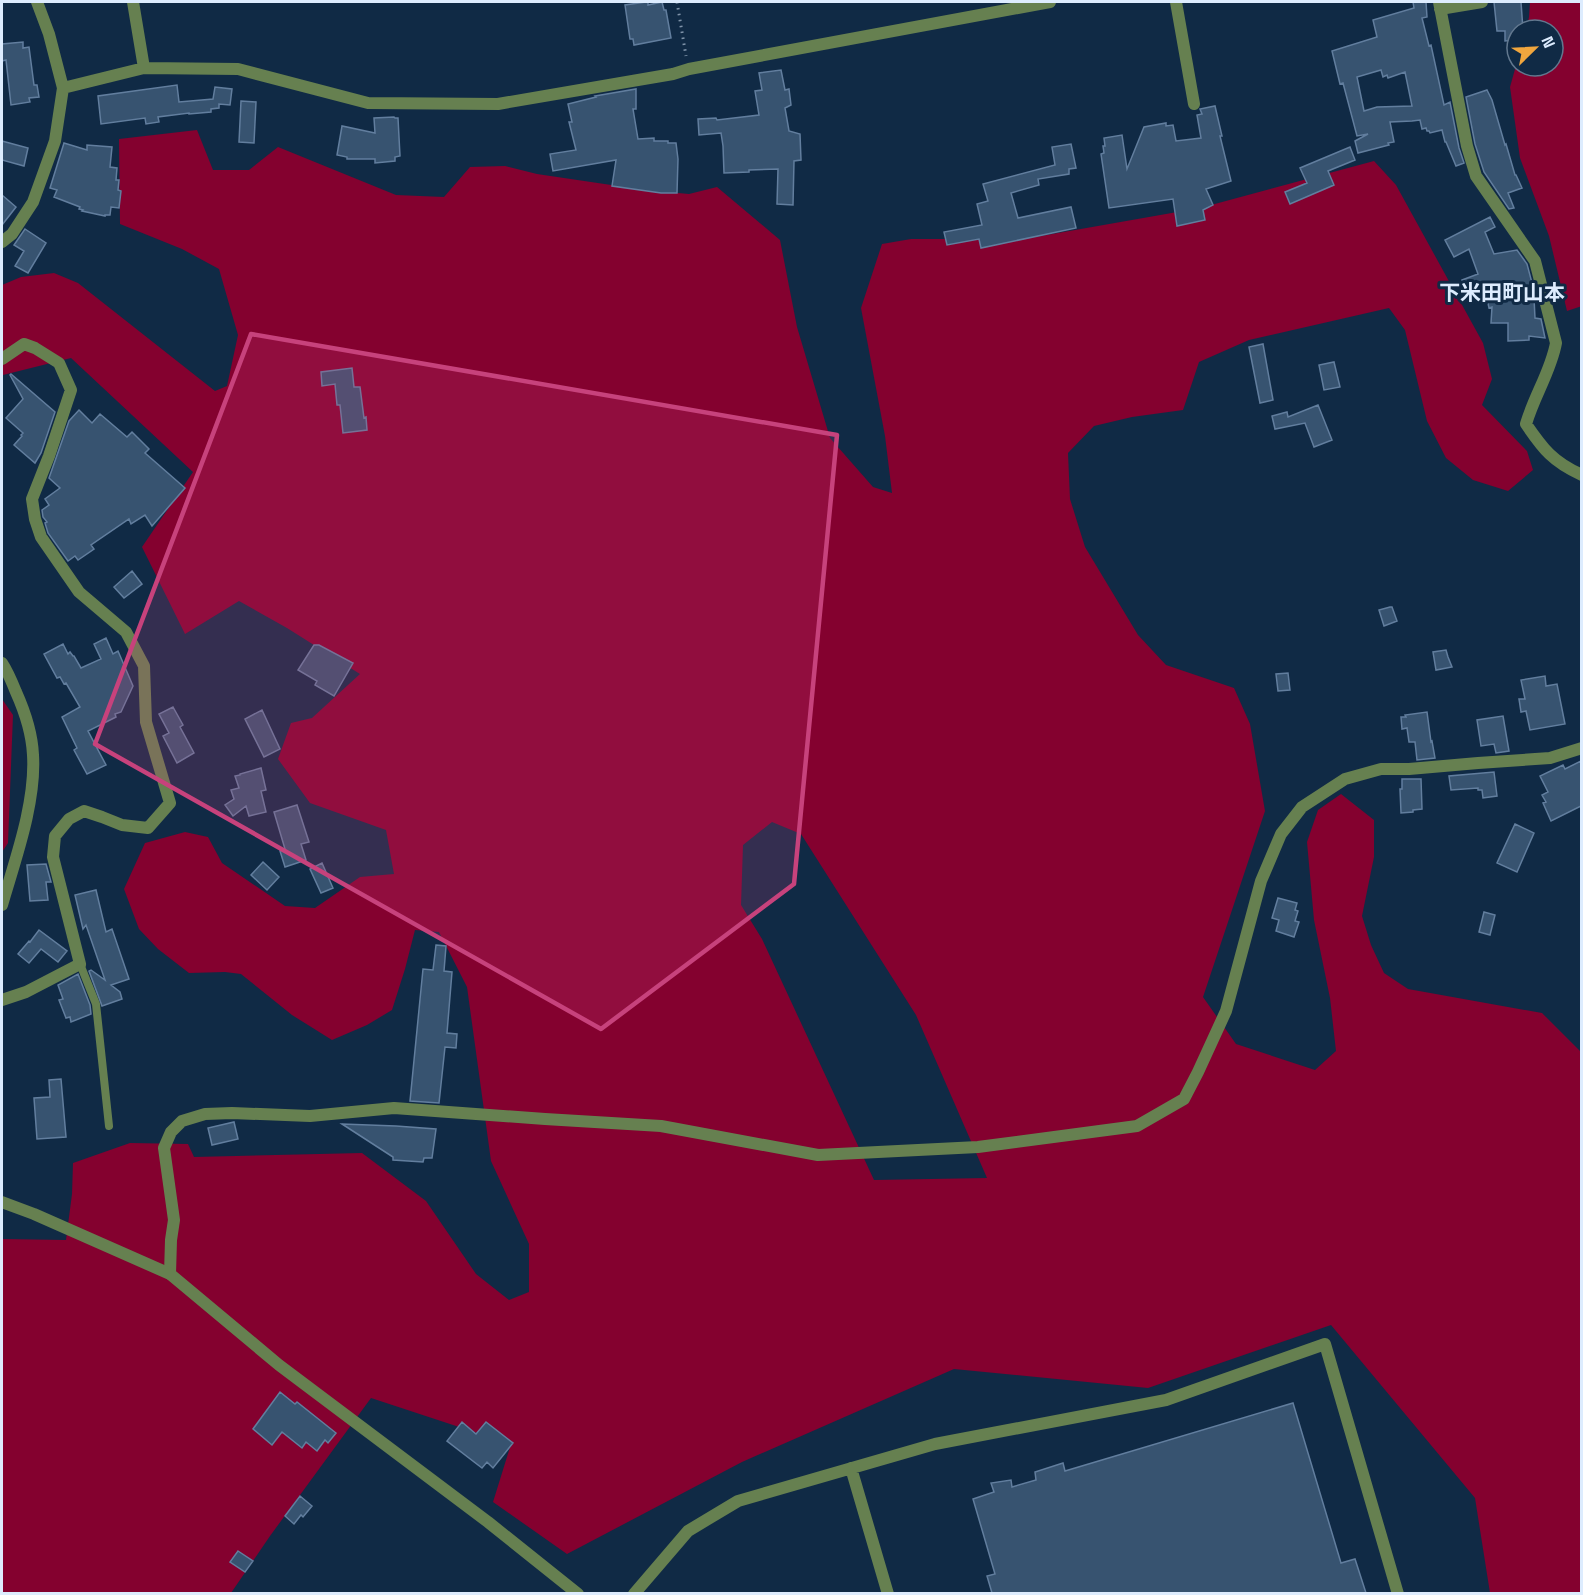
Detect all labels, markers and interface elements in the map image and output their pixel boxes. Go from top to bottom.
north arrow [1505,18,1565,78]
text: N [1536,33,1560,51]
district label: 下米田町山本 [1439,279,1565,306]

